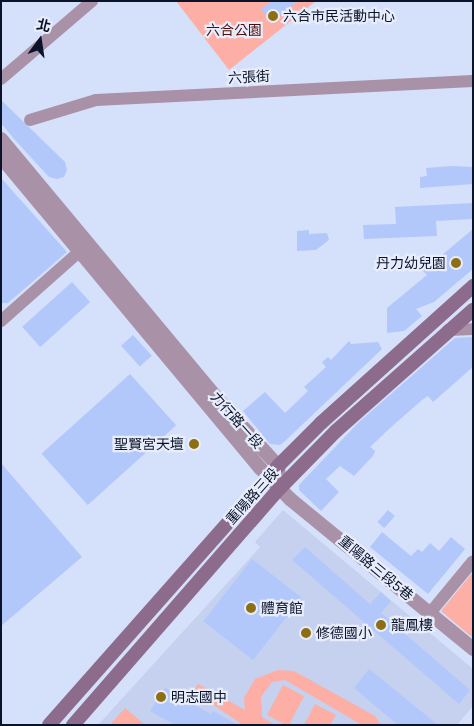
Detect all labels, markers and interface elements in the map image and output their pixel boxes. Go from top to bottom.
place label: 六合市民活動中心 [283,8,395,24]
marker: 六合市民活動中心 [267,10,279,22]
north arrow [15,15,65,65]
text: 北 [35,16,52,35]
park label: 六合公園 [206,22,262,38]
street label: 六張街 [228,68,270,86]
place label: 丹力幼兒園 [376,255,446,271]
marker: 丹力幼兒園 [450,257,462,269]
street label: 力行路一段 [207,388,267,452]
place label: 聖賢宮天壇 [114,436,184,452]
marker: 聖賢宮天壇 [188,438,200,450]
street label: 重陽路三段 [222,464,282,528]
street label: 重陽路三段5巷 [335,532,417,604]
place label: 體育館 [261,600,303,616]
marker: 體育館 [245,602,257,614]
place label: 龍鳳樓 [391,617,433,633]
marker: 龍鳳樓 [375,619,387,631]
place label: 修德國小 [316,625,372,641]
marker: 修德國小 [300,627,312,639]
place label: 明志國中 [171,689,227,705]
marker: 明志國中 [155,691,167,703]

